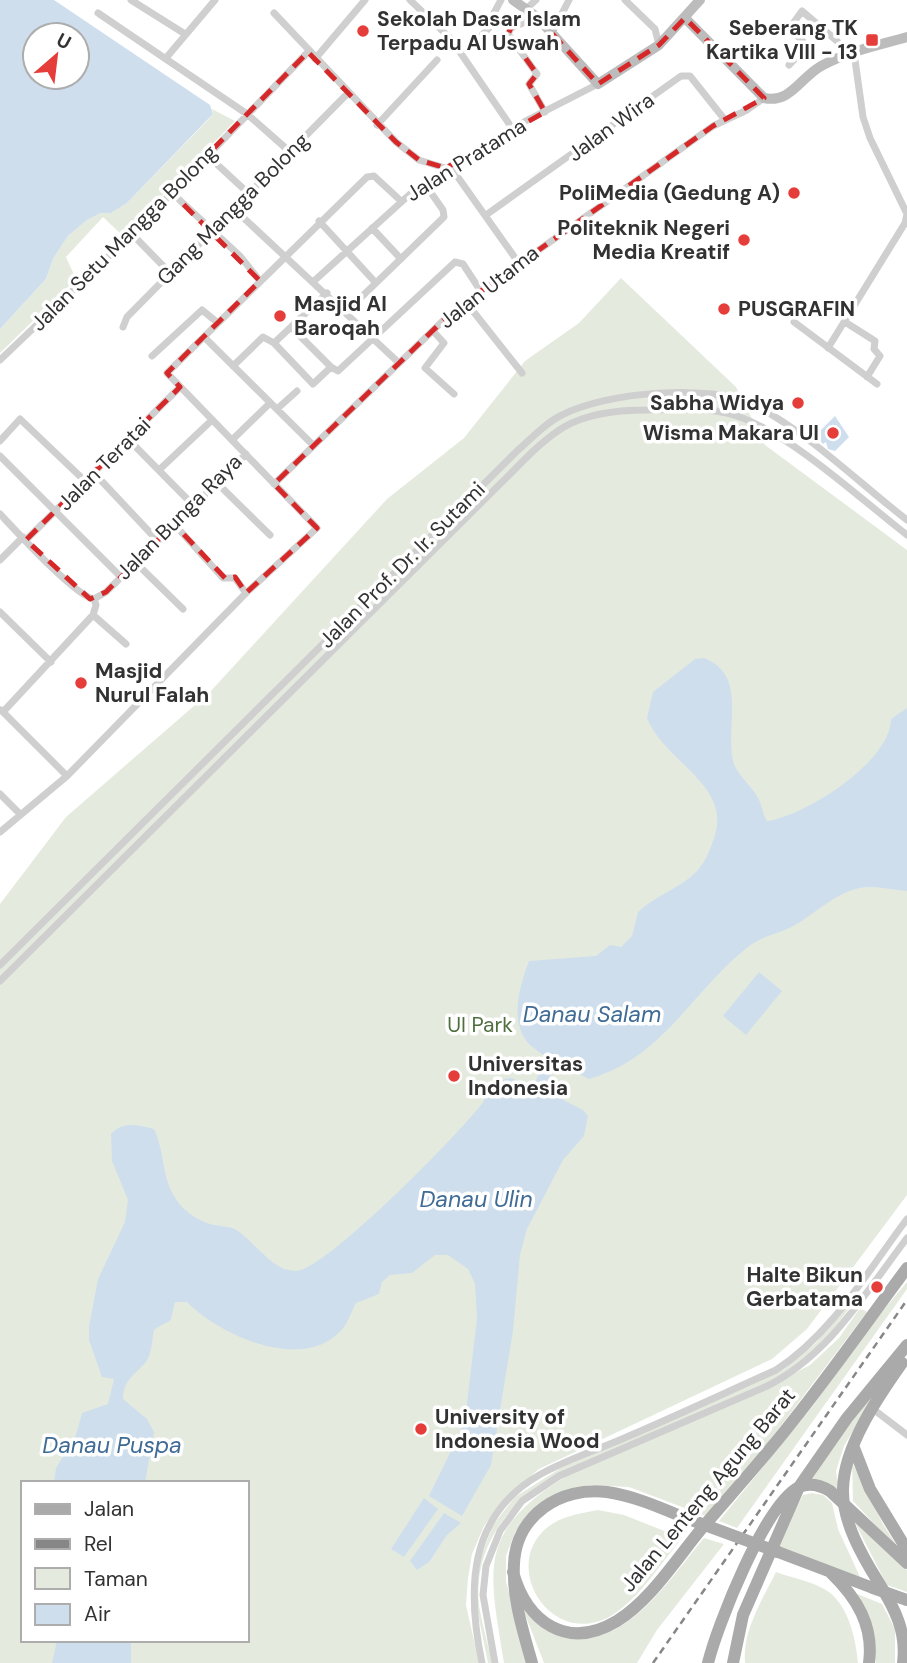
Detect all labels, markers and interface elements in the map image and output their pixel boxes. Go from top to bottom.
place label: Sekolah Dasar Islam Terpadu Al Uswah [377,5,581,57]
place label: Seberang TK Kartika VIII - 13 [706,14,858,66]
north arrow [21,21,91,91]
marker: Sekolah Dasar Islam Terpadu Al Uswah [355,23,371,39]
text: U [52,27,75,56]
marker: Seberang TK Kartika VIII - 13 [864,32,880,48]
street label: Jalan Wira [562,86,660,168]
street label: Jalan Pratama [401,112,531,208]
street label: Gang Mangga Bolong [151,127,315,291]
street label: Jalan Setu Mangga Bolong [25,138,224,337]
place label: PoliMedia (Gedung A) [559,179,780,207]
marker: PoliMedia (Gedung A) [786,185,802,201]
place label: Politeknik Negeri Media Kreatif [557,214,730,266]
marker: Politeknik Negeri Media Kreatif [736,232,752,248]
street label: Jalan Utama [433,239,545,335]
place label: Masjid Al Baroqah [294,290,387,342]
place label: PUSGRAFIN [738,295,855,323]
marker: PUSGRAFIN [716,301,732,317]
marker: Masjid Al Baroqah [272,308,288,324]
place label: Sabha Widya [650,389,784,417]
marker: Sabha Widya [790,395,806,411]
street label: Jalan Teratai [51,411,157,517]
place label: Wisma Makara UI [643,419,819,447]
marker: Wisma Makara UI [825,425,841,441]
street label: Jalan Bunga Raya [110,448,248,586]
street label: Jalan Prof. Dr. Ir. Sutami [313,476,491,654]
place label: Masjid Nurul Falah [95,657,209,709]
marker: Masjid Nurul Falah [73,675,89,691]
water label: Danau Salam [523,999,661,1029]
park label: UI Park [447,1011,513,1039]
place label: Universitas Indonesia [468,1050,583,1102]
marker: Universitas Indonesia [446,1068,462,1084]
water label: Danau Ulin [419,1184,533,1214]
place label: Halte Bikun Gerbatama [746,1261,863,1313]
marker: Halte Bikun Gerbatama [869,1279,885,1295]
street label: Jalan Lenteng Agung Barat [614,1382,802,1598]
place label: University of Indonesia Wood [435,1403,600,1455]
marker: University of Indonesia Wood [413,1421,429,1437]
water label: Danau Puspa [42,1430,182,1460]
legend [21,1481,248,1642]
text: Jalan [84,1495,134,1523]
text: Rel [84,1530,112,1558]
text: Taman [84,1565,148,1593]
text: Air [84,1600,111,1628]

